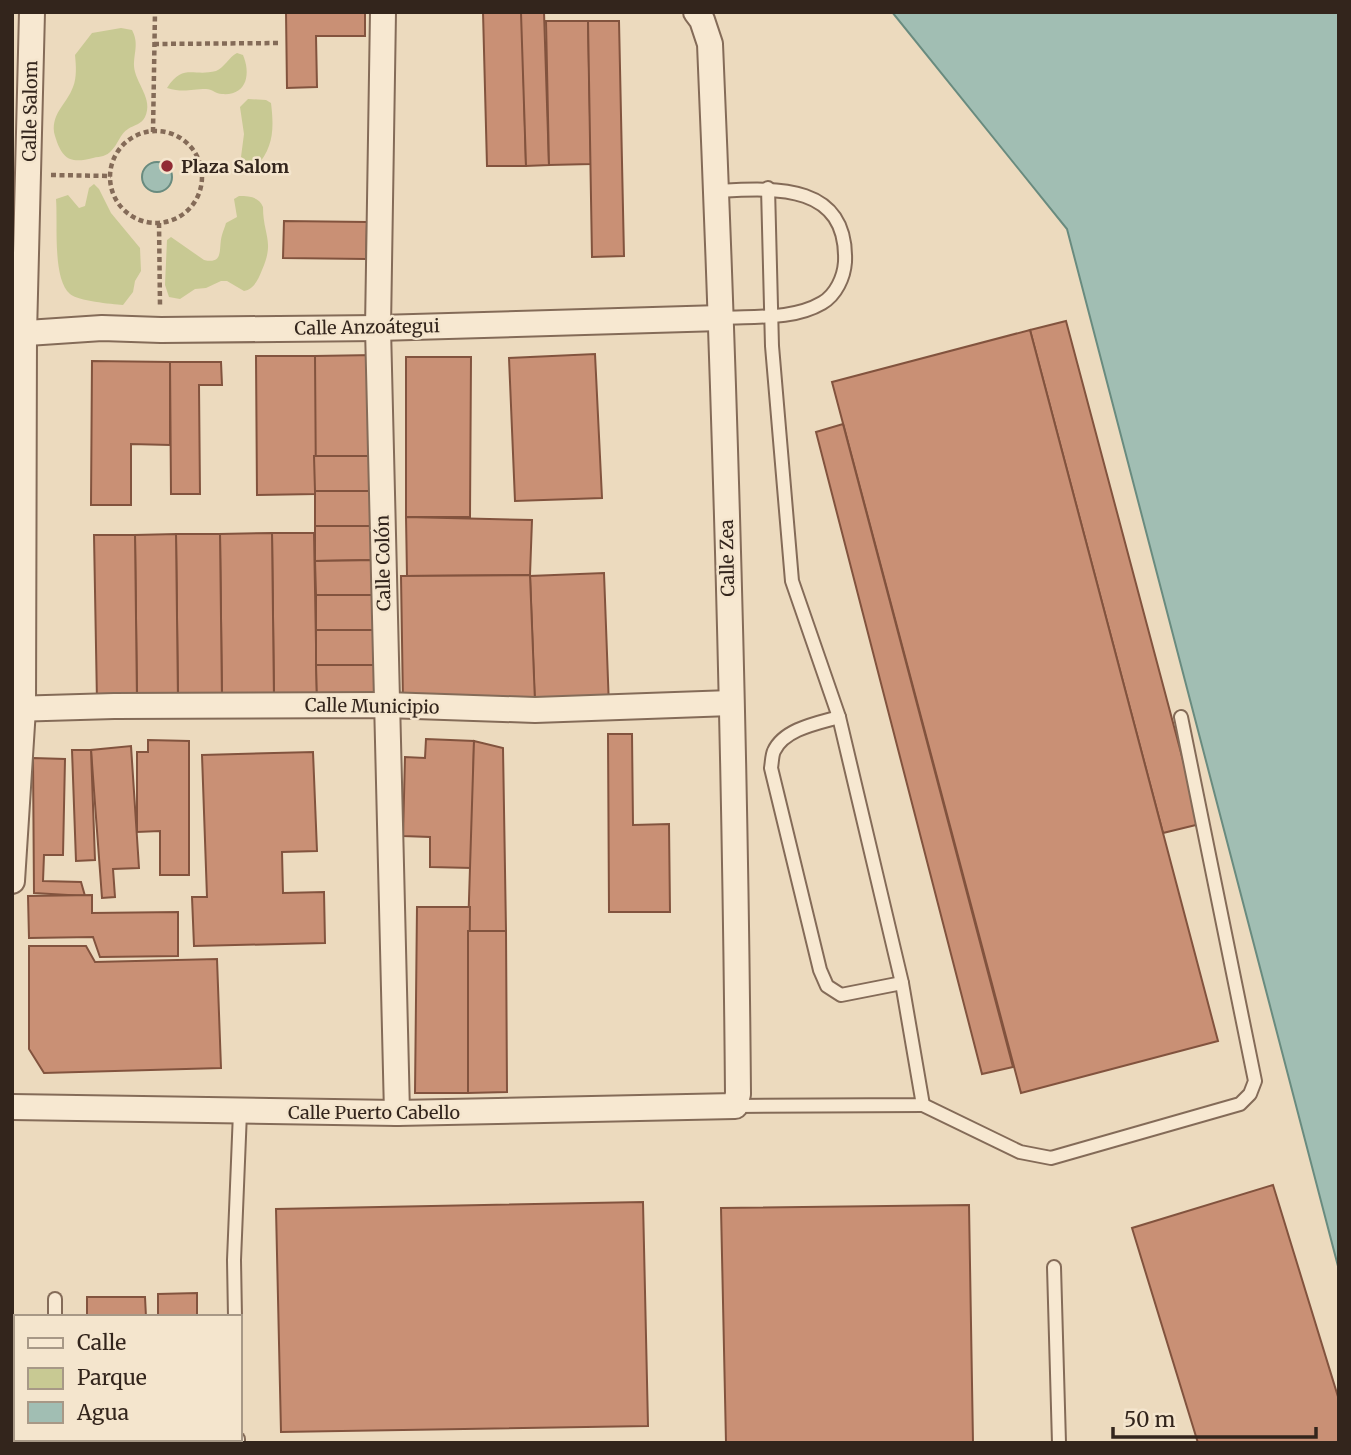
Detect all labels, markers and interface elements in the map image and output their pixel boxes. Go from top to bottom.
street label: Calle Salom [18,60,42,162]
place label: Plaza Salom [181,155,289,178]
marker: Plaza Salom [159,158,175,174]
street label: Calle Anzoátegui [294,314,440,340]
street label: Calle Colón [371,515,395,611]
street label: Calle Zea [715,519,739,597]
street label: Calle Municipio [305,693,439,719]
street label: Calle Puerto Cabello [288,1101,460,1124]
legend [14,1315,242,1441]
text: Calle [77,1329,126,1356]
text: Parque [77,1364,147,1391]
scale bar [1113,1396,1316,1440]
text: Agua [76,1399,129,1426]
text: 50 m [1124,1406,1175,1433]

